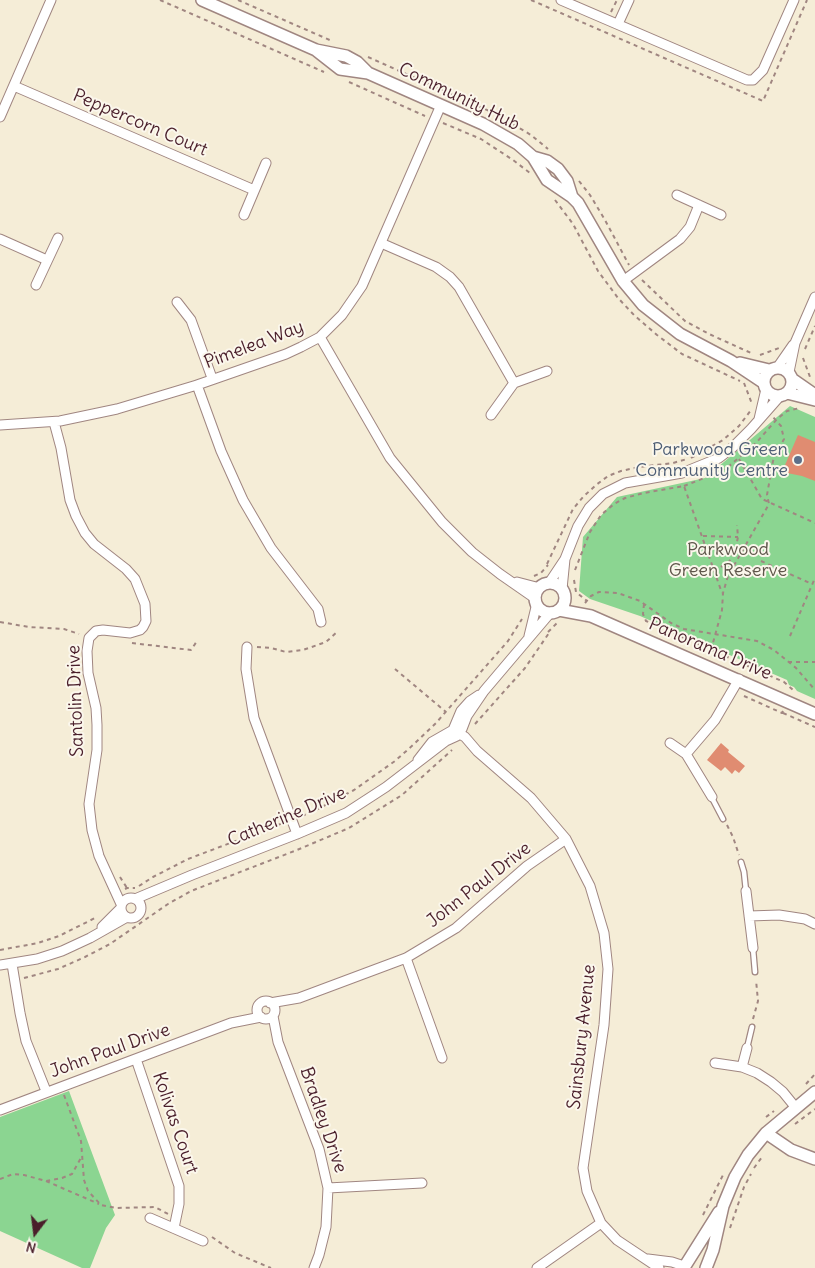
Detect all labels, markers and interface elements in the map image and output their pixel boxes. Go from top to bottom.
street label: Community Hub [395,58,523,136]
street label: Peppercorn Court [69,85,211,161]
street label: Pimelea Way [201,316,307,374]
place label: Parkwood Green Community Centre [635,439,788,482]
marker: Parkwood Green Community Centre [792,454,804,466]
park label: Parkwood Green Reserve [669,539,787,582]
street label: Panorama Drive [645,613,775,685]
street label: Santolin Drive [63,645,89,757]
street label: Catherine Drive [225,782,349,852]
street label: John Paul Drive [423,838,535,932]
street label: Sainsbury Avenue [564,963,600,1111]
street label: John Paul Drive [47,1019,173,1083]
street label: Bradley Drive [295,1064,351,1176]
street label: Kolivas Court [148,1069,202,1177]
north arrow [10,1208,60,1258]
text: N [24,1238,38,1257]

